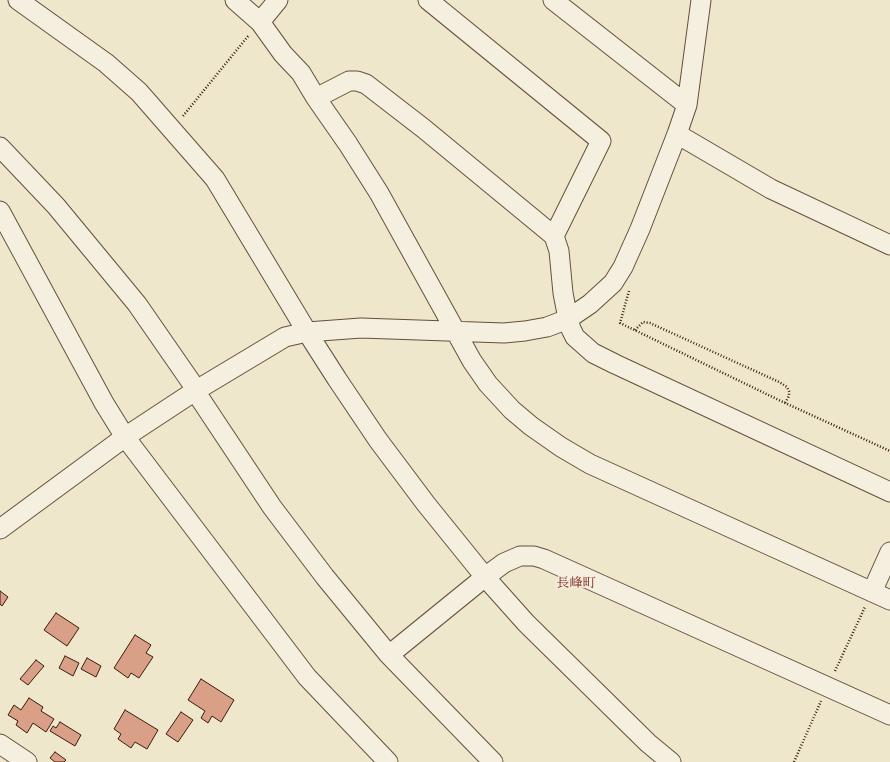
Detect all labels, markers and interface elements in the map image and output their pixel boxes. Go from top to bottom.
district label: 長峰町 [557,577,595,593]

